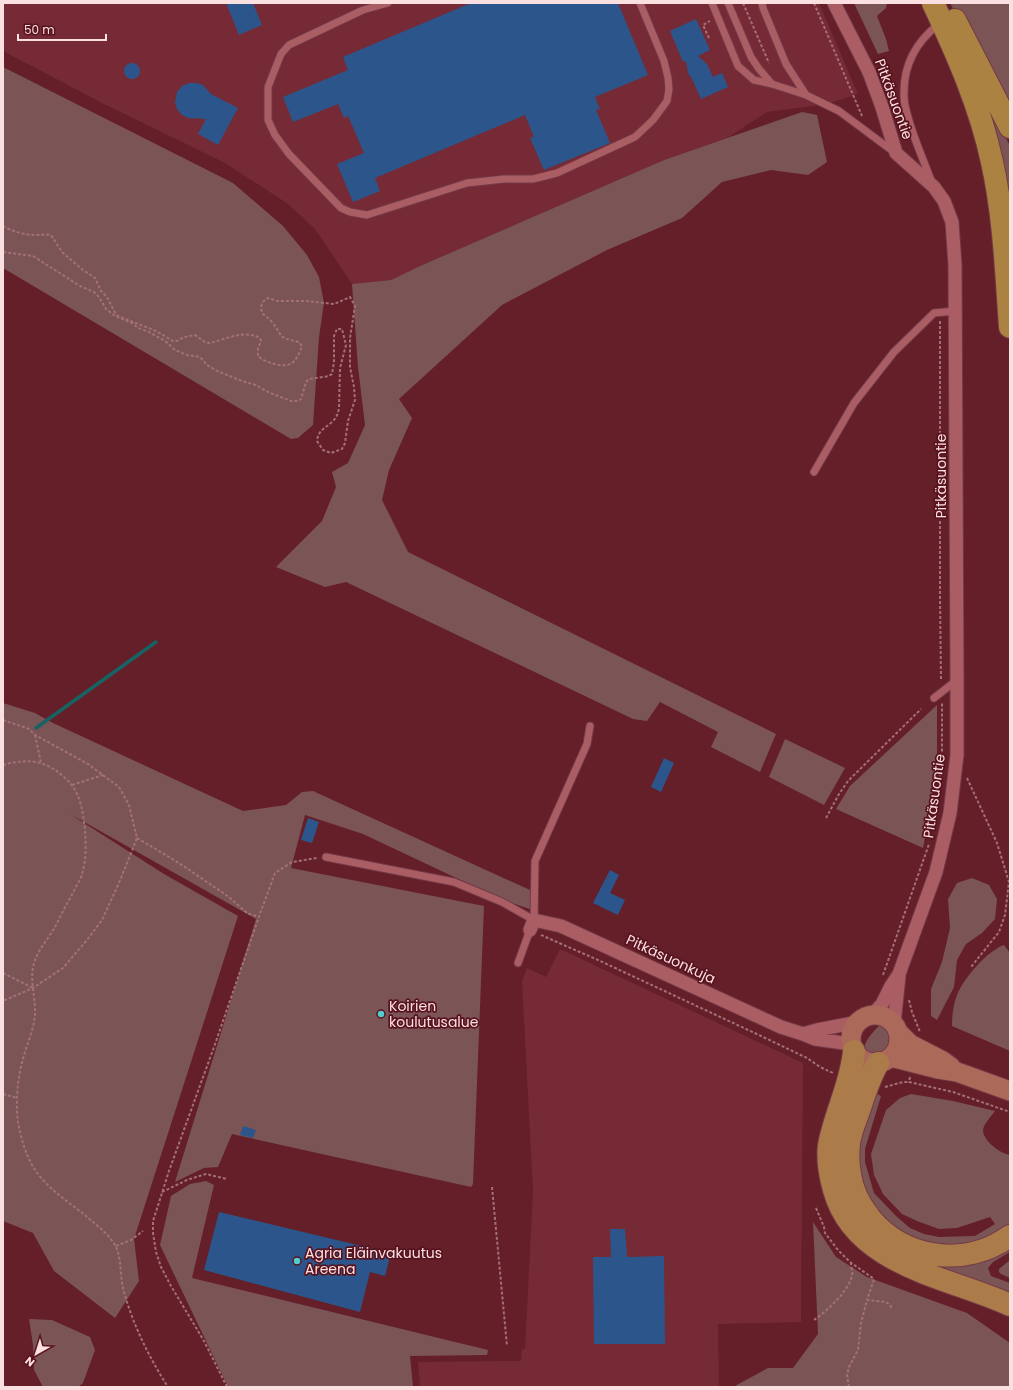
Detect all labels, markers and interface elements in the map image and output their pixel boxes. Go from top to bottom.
scale bar [18,16,106,42]
text: 50 m [24,21,55,38]
street label: Pitkäsuontie [870,56,918,143]
street label: Pitkäsuontie [931,433,951,518]
street label: Pitkäsuontie [918,752,950,839]
street label: Pitkäsuonkuja [623,930,719,988]
place label: Koirien koulutusalue [389,996,479,1032]
marker: Koirien koulutusalue [376,1009,386,1019]
place label: Agria Eläinvakuutus Areena [305,1243,442,1279]
marker: Agria Eläinvakuutus Areena [292,1256,302,1266]
north arrow [16,1334,56,1374]
text: N [21,1353,38,1371]

